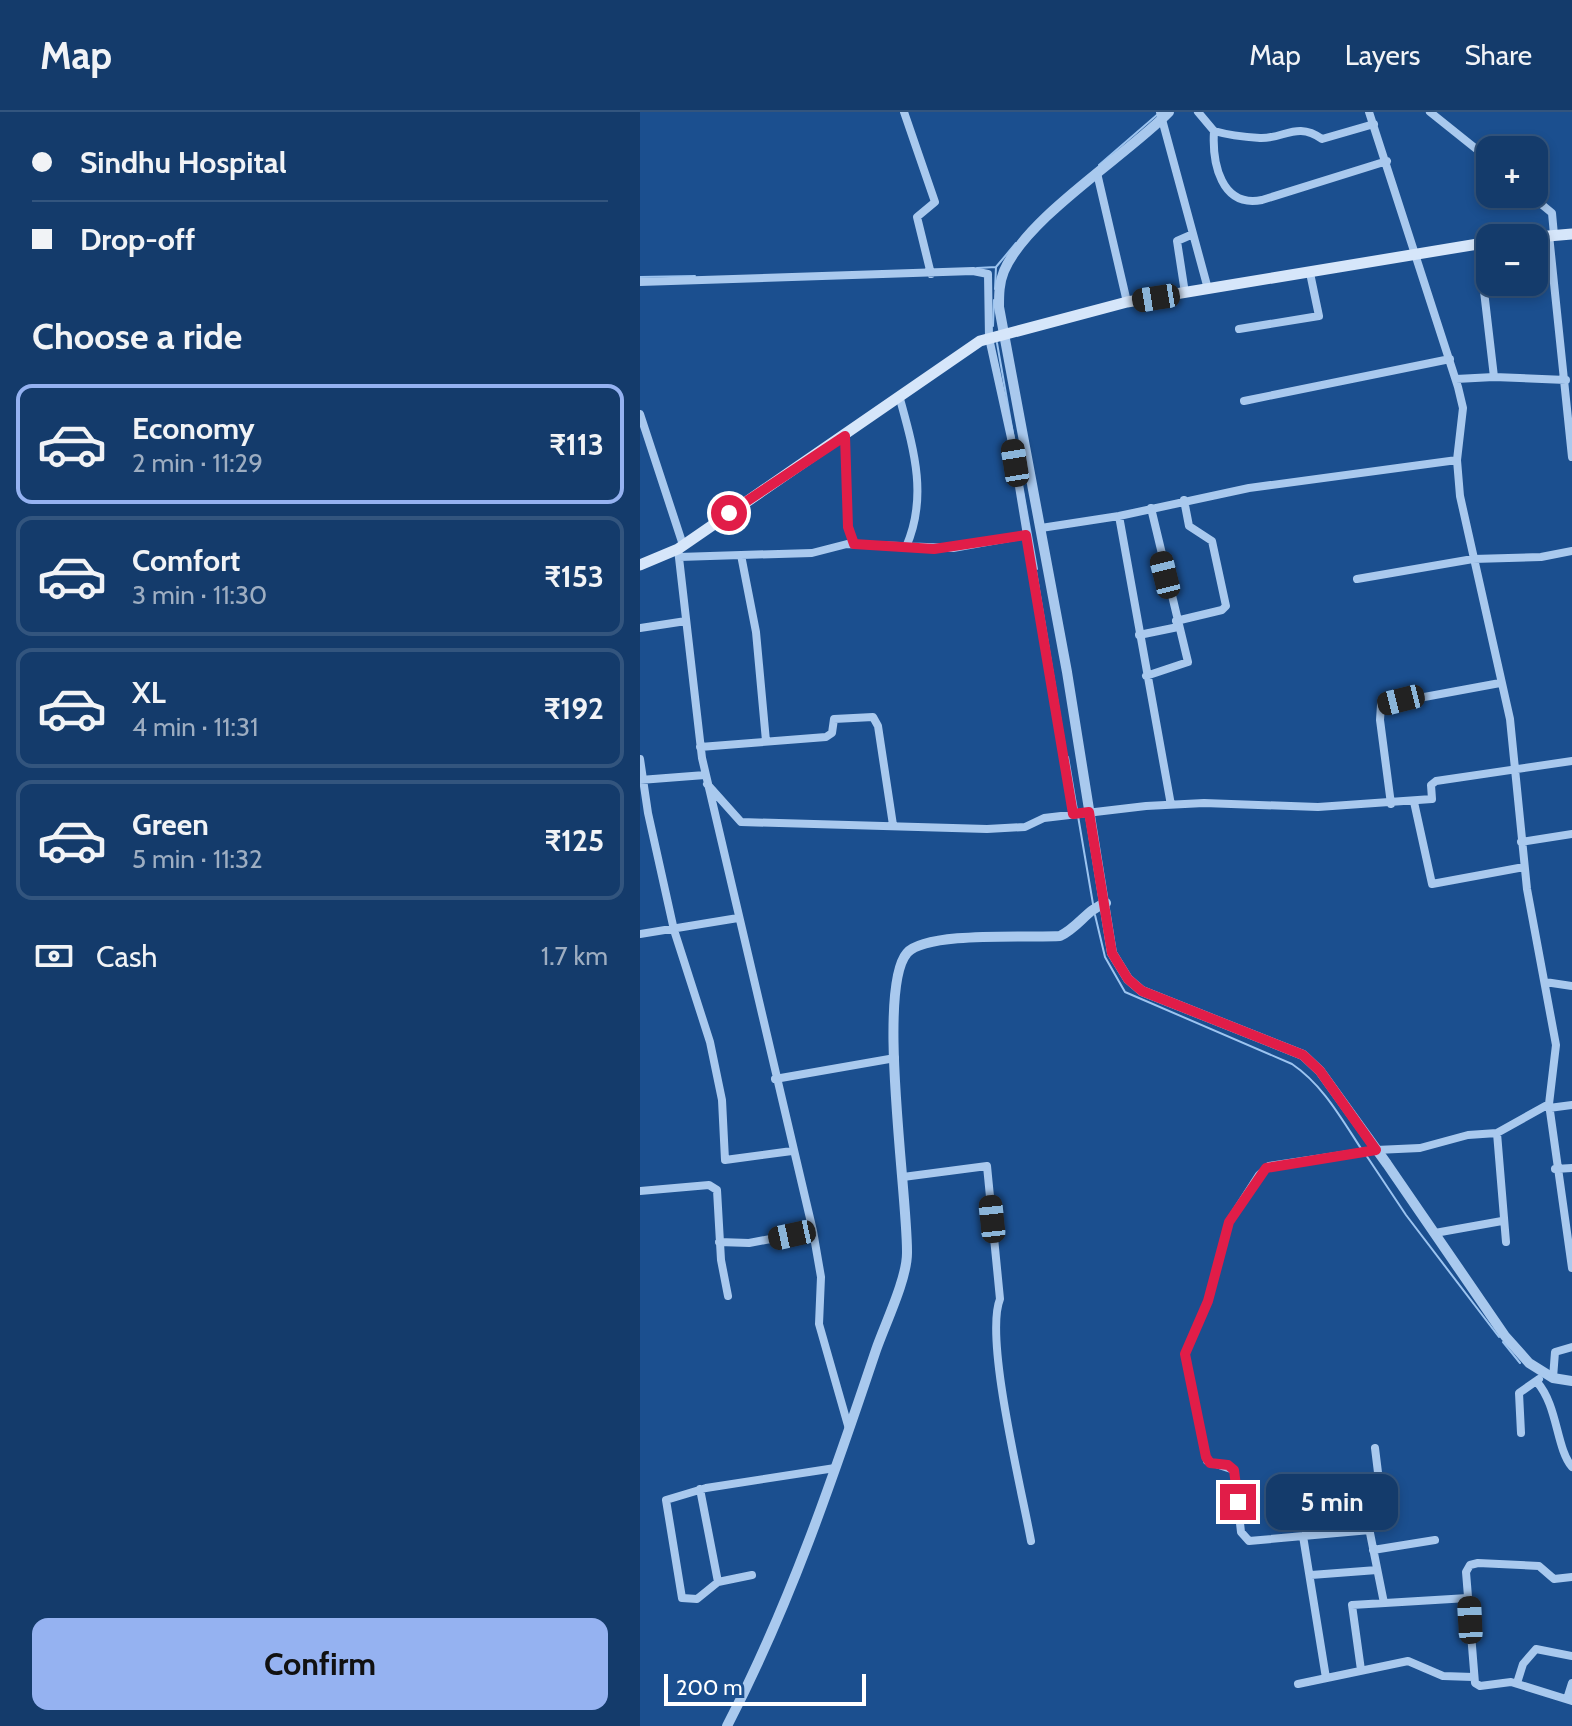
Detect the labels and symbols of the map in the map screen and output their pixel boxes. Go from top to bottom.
car [1130,282,1182,314]
car [999,437,1031,489]
route start [711,495,747,531]
car [1148,549,1182,601]
car [1375,683,1427,717]
car [978,1194,1006,1244]
car [766,1218,818,1252]
callout: 5 min [1266,1474,1398,1530]
route end [1220,1484,1256,1520]
car [1457,1595,1483,1645]
scale bar [664,1670,866,1706]

